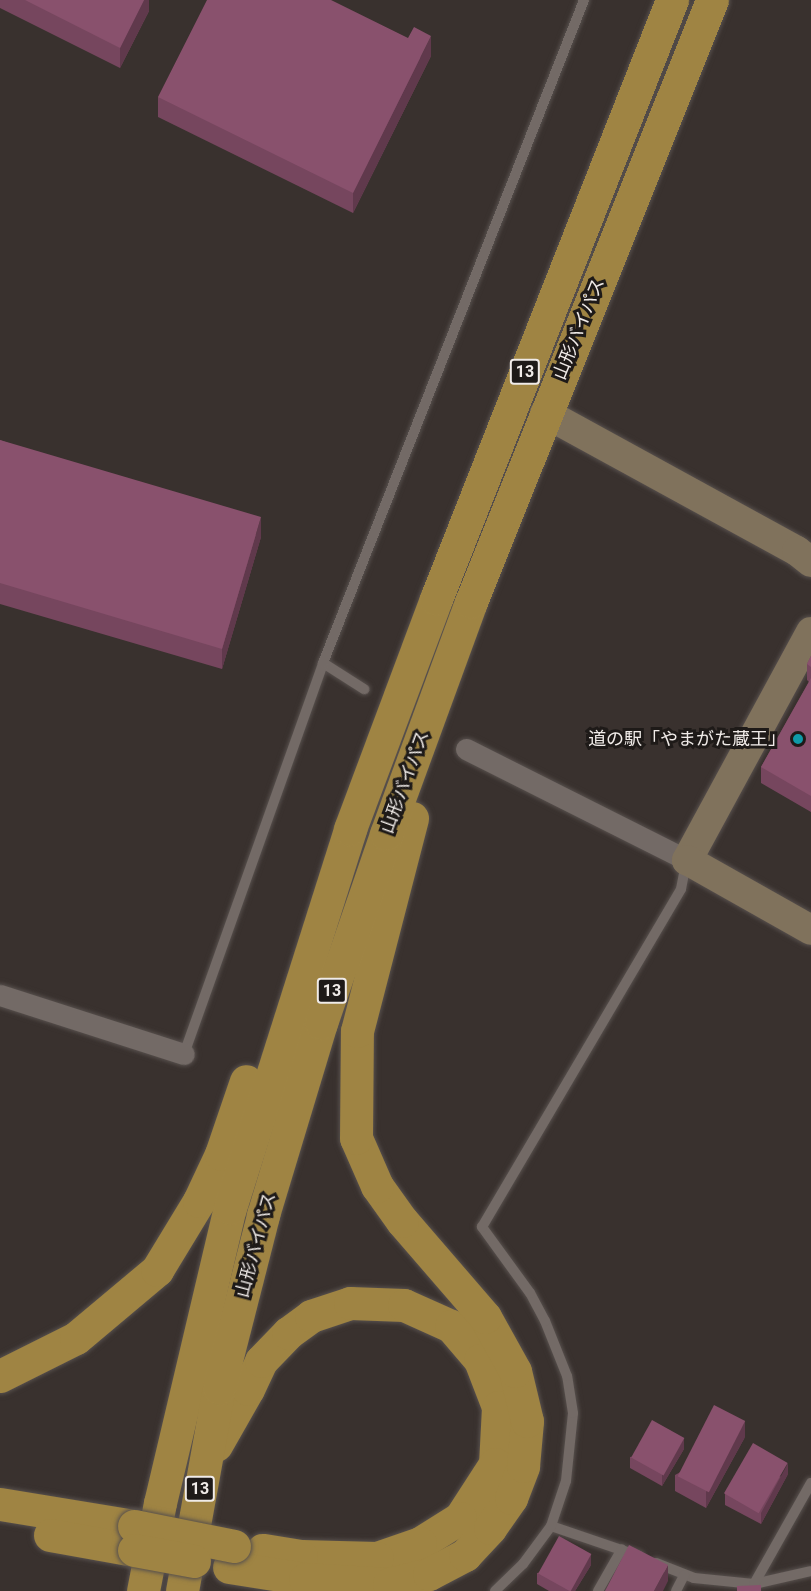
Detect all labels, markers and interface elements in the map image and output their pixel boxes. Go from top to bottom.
street label: 山形バイパス [549,275,609,383]
road number: 13 [508,359,542,385]
street label: 山形バイパス [376,728,434,836]
place label: 道の駅「やまがた蔵王」 [588,728,786,750]
marker: 道の駅「やまがた蔵王」 [791,732,805,746]
road number: 13 [316,978,348,1004]
street label: 山形バイパス [232,1190,280,1300]
road number: 13 [184,1476,216,1502]

